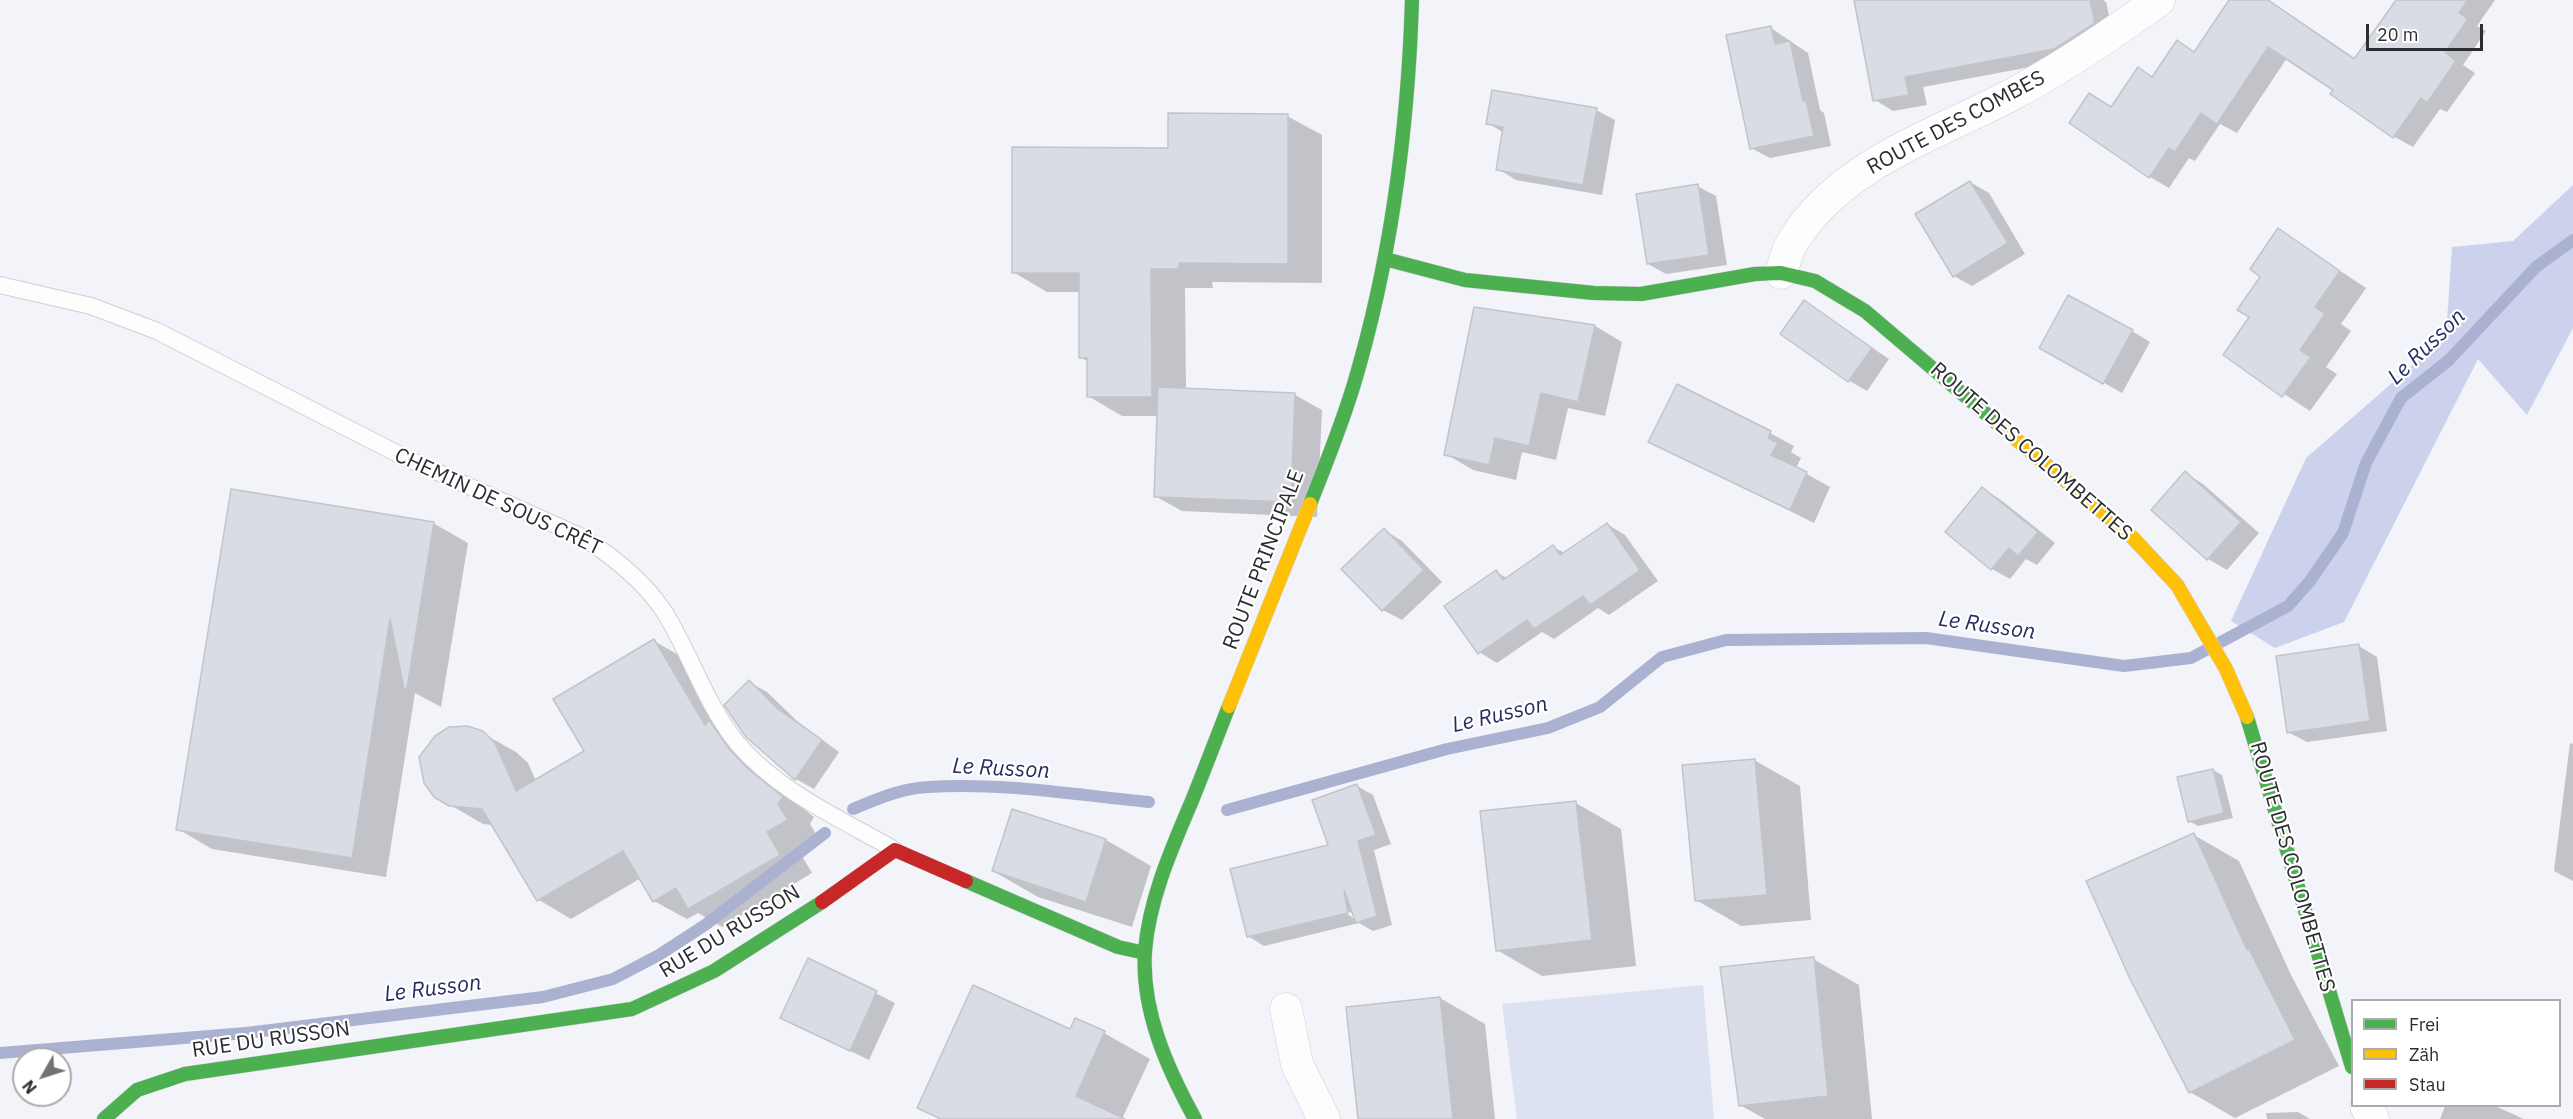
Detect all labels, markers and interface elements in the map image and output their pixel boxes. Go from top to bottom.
scale bar [2369,12,2486,50]
text: 20 m [2377,23,2419,46]
street label: ROUTE DES COMBES [1863,65,2049,181]
water label: Le Russon [2383,304,2471,390]
street label: ROUTE DES COLOMBETTES [1925,357,2137,547]
street label: CHEMIN DE SOUS CRÊT [390,443,606,561]
street label: ROUTE PRINCIPALE [1218,467,1310,653]
water label: Le Russon [1937,606,2037,646]
water label: Le Russon [1450,691,1550,739]
street label: ROUTE DES COLOMBETTES [2244,739,2340,995]
water label: Le Russon [952,753,1050,785]
street label: RUE DU RUSSON [655,880,805,984]
water label: Le Russon [383,970,483,1008]
legend [2351,999,2561,1107]
text: Frei [2409,1013,2440,1036]
street label: RUE DU RUSSON [190,1016,352,1064]
text: Zäh [2409,1043,2439,1066]
north arrow [12,1047,72,1107]
text: Stau [2409,1073,2446,1096]
text: N [18,1076,41,1098]

